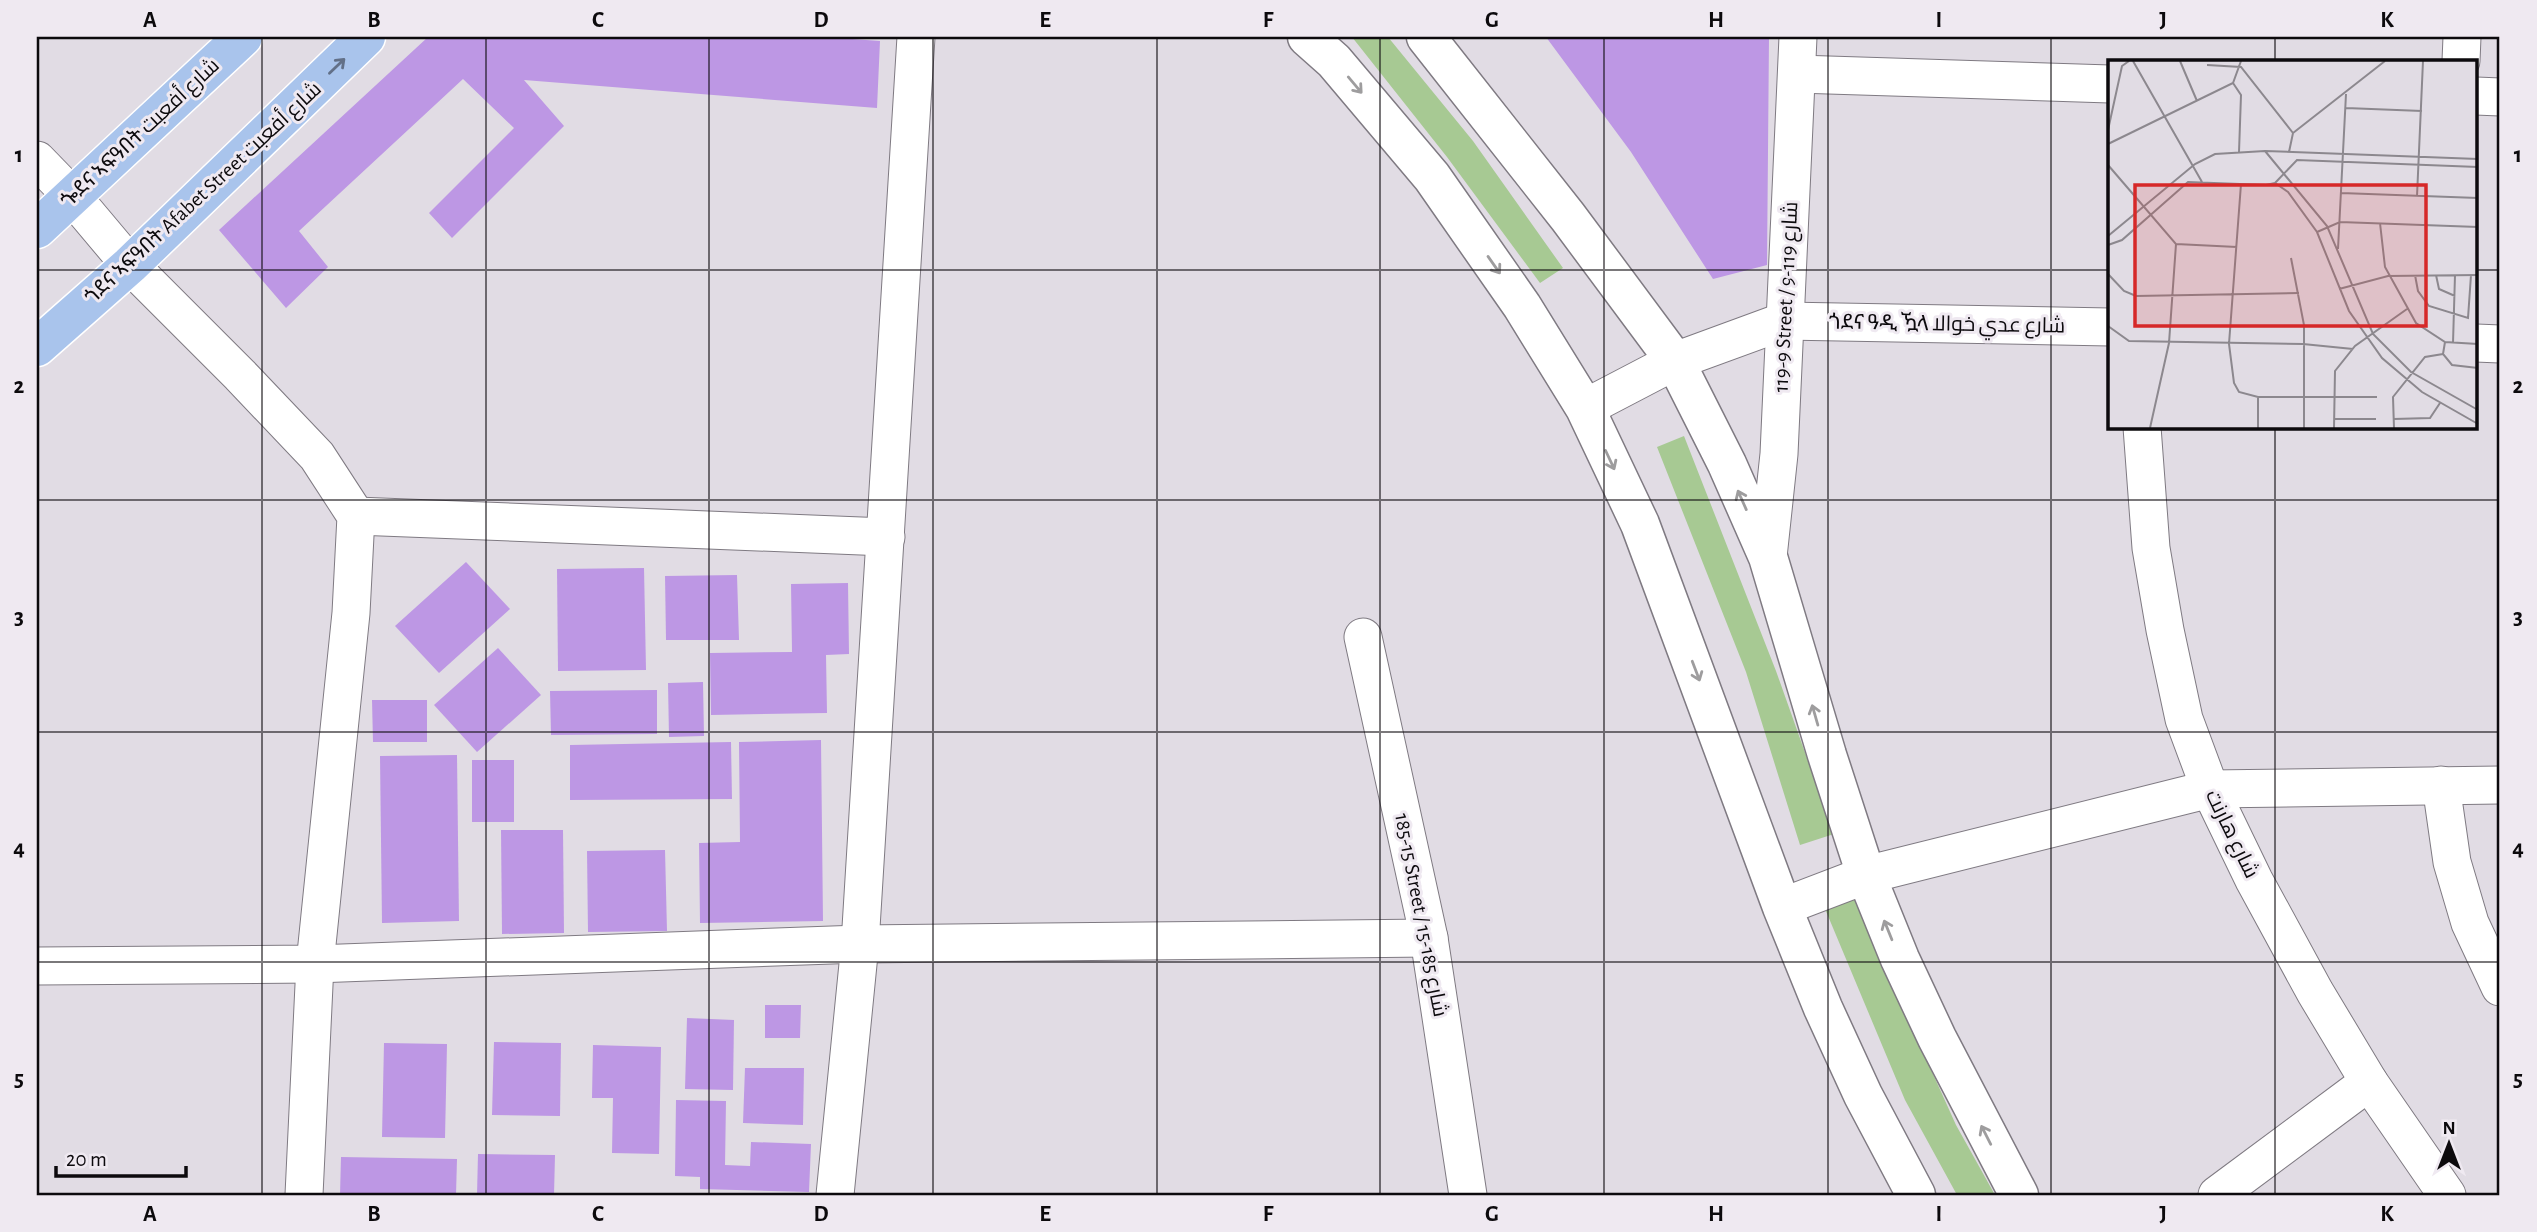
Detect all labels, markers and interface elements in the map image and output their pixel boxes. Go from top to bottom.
text: A [143,9,157,32]
text: B [367,9,381,32]
text: C [592,9,604,32]
text: D [813,9,829,32]
text: E [1039,9,1051,32]
text: F [1263,9,1274,32]
text: G [1485,9,1499,32]
text: H [1708,9,1724,32]
text: I [1936,9,1942,32]
text: J [2159,9,2167,32]
text: K [2380,9,2394,32]
street label: ጐደና ኣፍዓበት شارع أفعبت [55,52,225,214]
one-way arrow [328,57,345,74]
inset map [2108,60,2478,429]
street label: ጎደና ኣፍዓበት Afabet Street شارع أفعبت [79,76,327,310]
one-way arrow [1347,76,1363,94]
text: 1 [15,144,23,167]
text: 1 [2514,144,2522,167]
street label: 119-9 Street / شارع 119-9 [1771,201,1804,393]
one-way arrow [1487,255,1501,274]
street label: ጎደና ዓዲ ዃላ شارع عدي خوالا [1828,310,2065,342]
text: 2 [14,375,25,398]
text: 2 [2513,375,2524,398]
one-way arrow [1604,449,1617,470]
one-way arrow [1735,489,1748,511]
text: 3 [14,606,24,629]
text: 3 [2513,606,2523,629]
one-way arrow [1690,659,1703,681]
one-way arrow [1808,704,1821,726]
street label: شارع هارنت [2199,787,2262,883]
street label: 185-15 Street / شارع 185-15 [1388,811,1451,1019]
text: 4 [13,837,25,860]
text: 4 [2512,837,2524,860]
one-way arrow [1881,920,1894,941]
text: 5 [14,1068,24,1091]
text: 5 [2513,1068,2523,1091]
north arrow [2414,1110,2484,1180]
text: N [2442,1119,2456,1138]
one-way arrow [1979,1125,1993,1146]
scale bar [56,1134,186,1178]
text: 20 m [66,1149,107,1170]
text: A [143,1203,157,1226]
text: B [367,1203,381,1226]
text: C [592,1203,604,1226]
text: D [813,1203,829,1226]
text: E [1039,1203,1051,1226]
text: F [1263,1203,1274,1226]
text: G [1485,1203,1499,1226]
text: H [1708,1203,1724,1226]
text: I [1936,1203,1942,1226]
text: J [2159,1203,2167,1226]
text: K [2380,1203,2394,1226]

